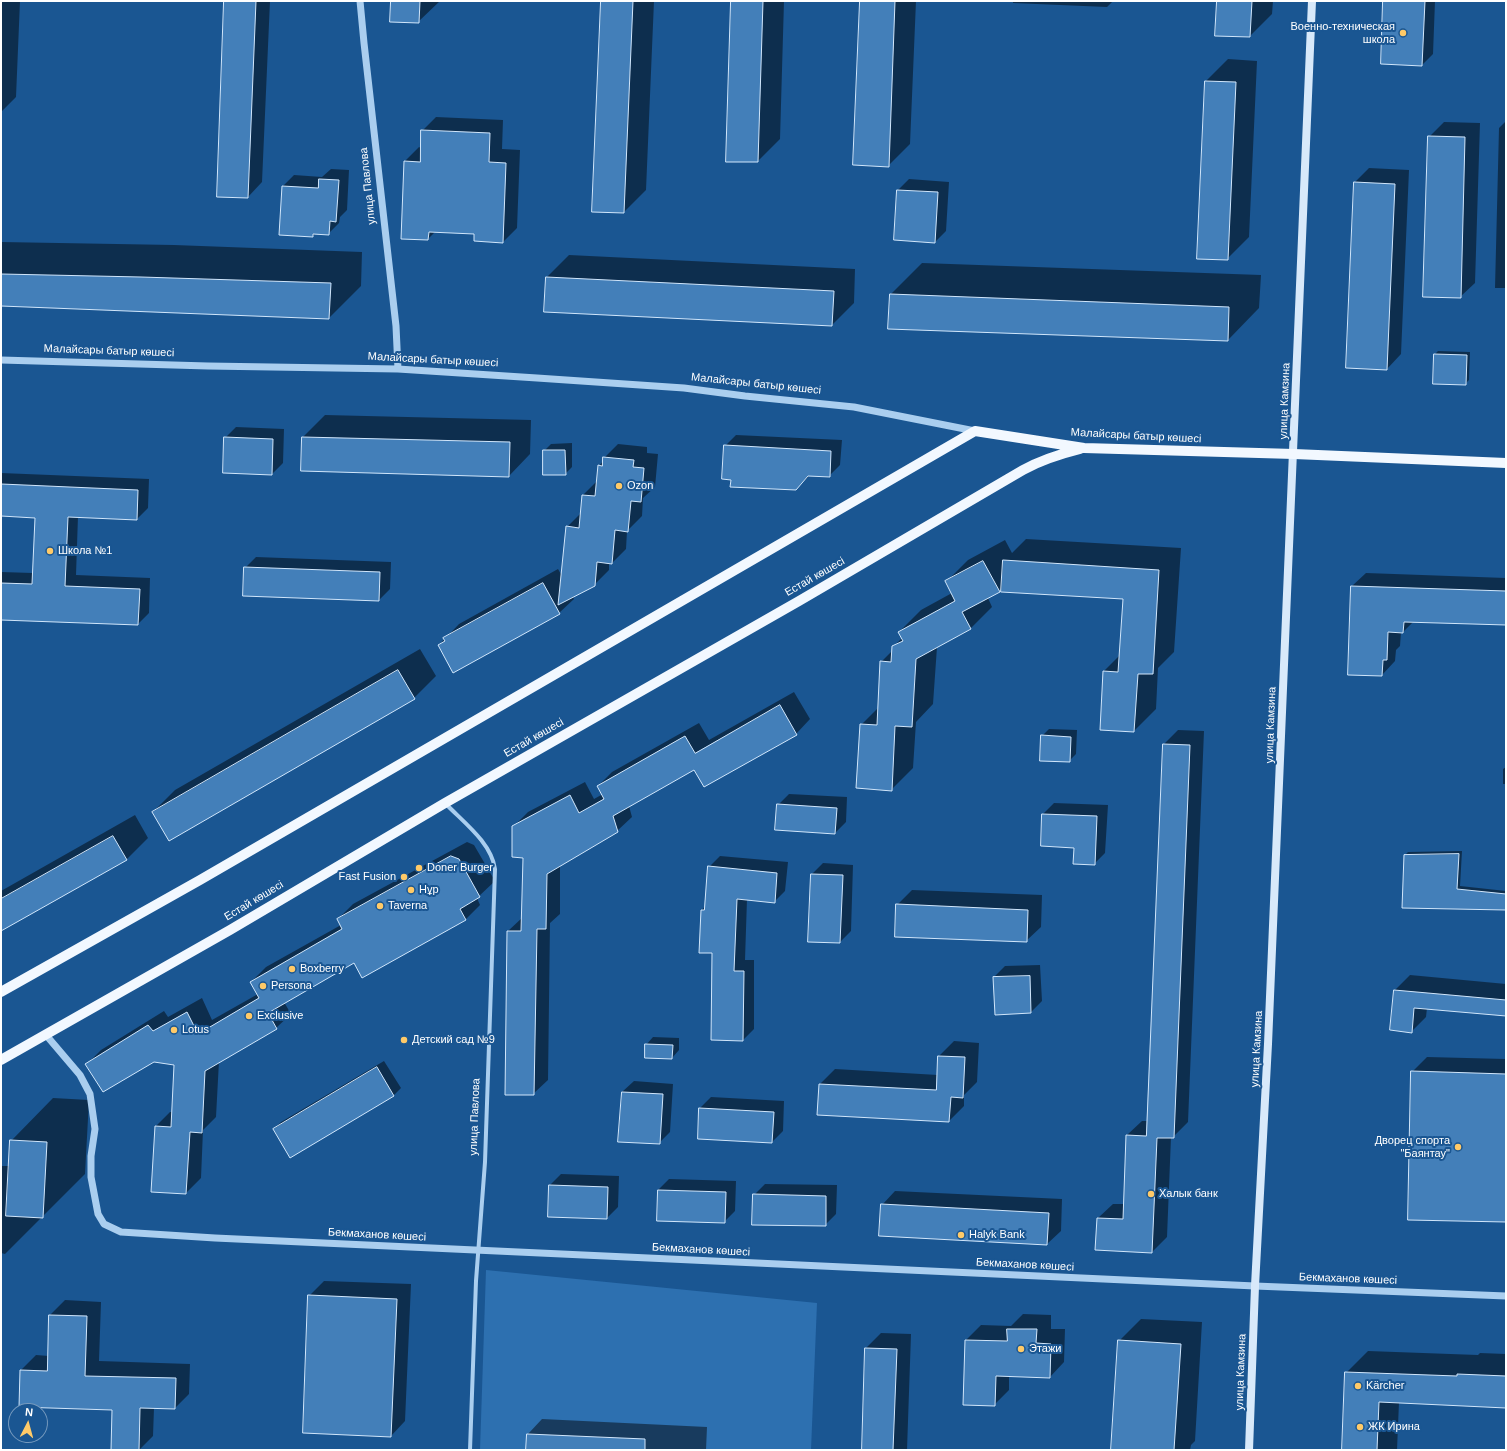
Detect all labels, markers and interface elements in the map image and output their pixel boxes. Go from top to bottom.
place label: Военно-техническая школа [1291,20,1395,46]
marker: Военно-техническая школа [1398,28,1408,38]
street label: улица Павлова [357,147,379,225]
street label: Малайсары батыр көшесі [43,342,175,360]
street label: Малайсары батыр көшесі [367,350,499,370]
street label: улица Камзина [1277,362,1293,440]
street label: Малайсары батыр көшесі [690,371,822,397]
street label: Малайсары батыр көшесі [1070,426,1202,446]
place label: Ozon [627,479,653,493]
marker: Ozon [614,481,624,491]
place label: Школа №1 [58,544,112,558]
marker: Школа №1 [45,546,55,556]
street label: Естай көшесі [783,555,847,599]
street label: улица Камзина [1263,686,1279,764]
street label: Естай көшесі [502,716,566,760]
place label: Doner Burger [427,861,493,875]
marker: Doner Burger [414,863,424,873]
place label: Fast Fusion [339,870,396,884]
marker: Fast Fusion [399,872,409,882]
street label: Естай көшесі [222,878,286,924]
place label: Нұр [419,883,439,897]
marker: Нұр [406,885,416,895]
place label: Taverna [388,899,427,913]
marker: Taverna [375,901,385,911]
place label: Boxberry [300,962,344,976]
marker: Boxberry [287,964,297,974]
place label: Persona [271,979,312,993]
marker: Persona [258,981,268,991]
place label: Exclusive [257,1009,303,1023]
street label: улица Камзина [1248,1010,1266,1088]
marker: Exclusive [244,1011,254,1021]
place label: Lotus [182,1023,209,1037]
marker: Lotus [169,1025,179,1035]
place label: Детский сад №9 [412,1033,495,1047]
marker: Детский сад №9 [399,1035,409,1045]
street label: улица Павлова [467,1078,483,1156]
place label: Дворец спорта "Баянтау" [1375,1134,1450,1160]
marker: Дворец спорта "Баянтау" [1453,1142,1463,1152]
place label: Халык банк [1159,1187,1218,1201]
marker: Халык банк [1146,1189,1156,1199]
street label: Бекмаханов көшесі [328,1226,426,1244]
place label: Halyk Bank [969,1228,1025,1242]
marker: Halyk Bank [956,1230,966,1240]
street label: Бекмаханов көшесі [652,1241,750,1259]
street label: Бекмаханов көшесі [976,1256,1074,1274]
street label: Бекмаханов көшесі [1299,1271,1397,1287]
street label: улица Камзина [1233,1333,1249,1411]
place label: Этажи [1029,1342,1061,1356]
marker: Этажи [1016,1344,1026,1354]
place label: Kärcher [1366,1379,1405,1393]
marker: Kärcher [1353,1381,1363,1391]
north arrow [8,1403,48,1443]
text: N [25,1406,34,1418]
place label: ЖК Ирина [1368,1420,1420,1434]
marker: ЖК Ирина [1355,1422,1365,1432]

